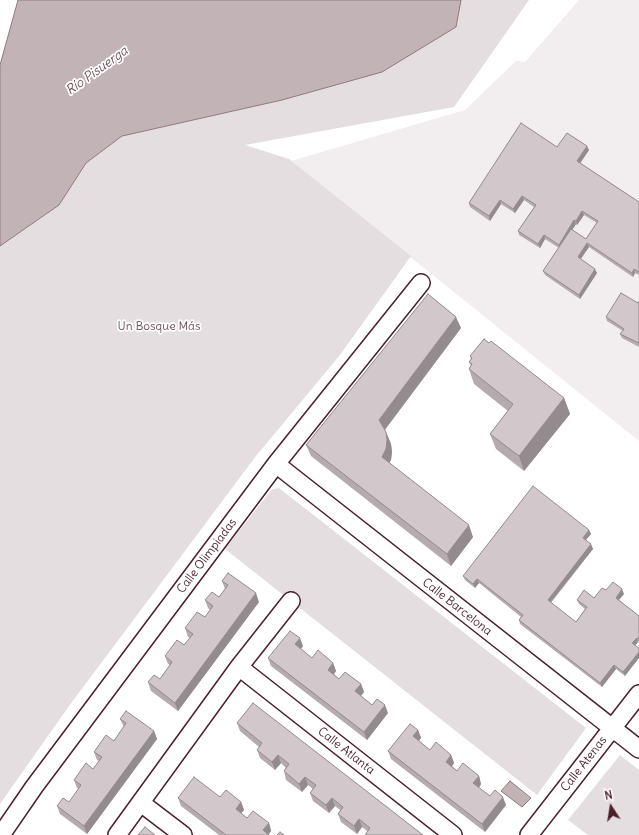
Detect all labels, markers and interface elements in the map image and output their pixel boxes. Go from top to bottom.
water label: Río Pisuerga [63,43,131,99]
park label: Un Bosque Más [118,320,200,334]
street label: Calle Olimpiadas [174,516,240,596]
street label: Calle Barcelona [419,575,495,639]
street label: Calle Atlanta [315,724,377,778]
street label: Calle Atenas [558,733,610,795]
north arrow [591,787,631,827]
text: N [603,788,614,803]

